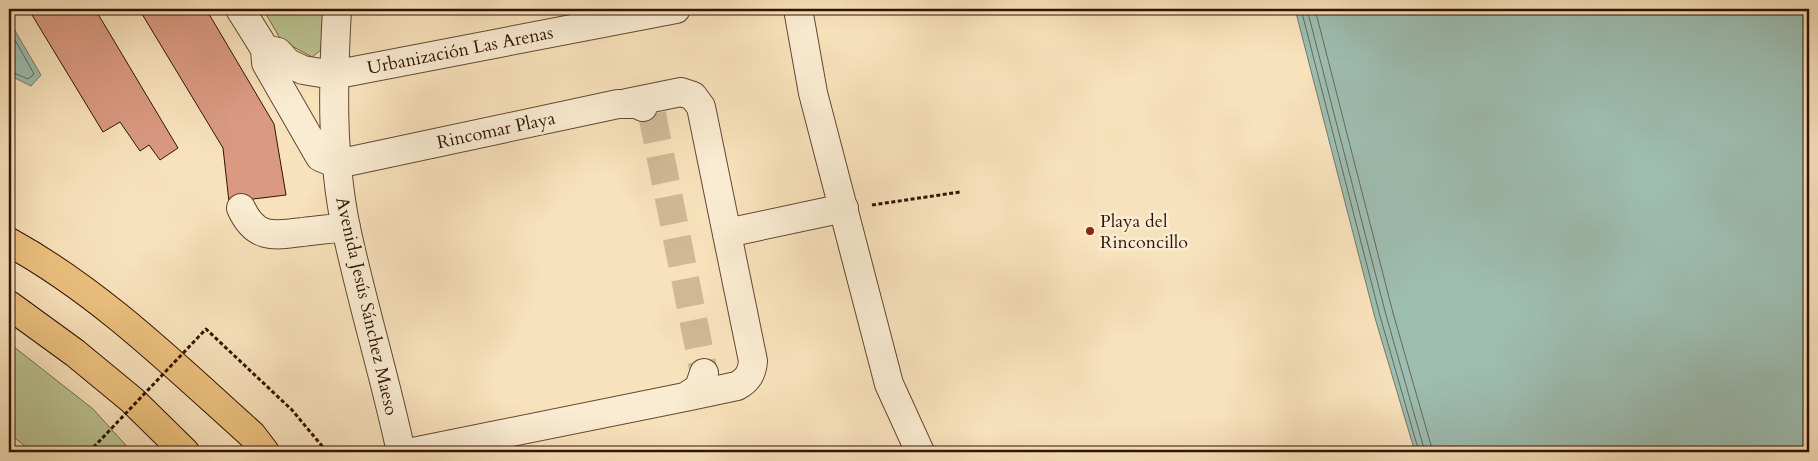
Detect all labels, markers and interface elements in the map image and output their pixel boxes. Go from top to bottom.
street label: Urbanización Las Arenas [365,20,555,81]
street label: Rincomar Playa [435,106,558,155]
street label: Avenida Jesús Sánchez Maeso [329,194,404,418]
place label: Playa del Rinconcillo [1100,209,1188,255]
marker: Playa del Rinconcillo [1084,225,1096,237]

